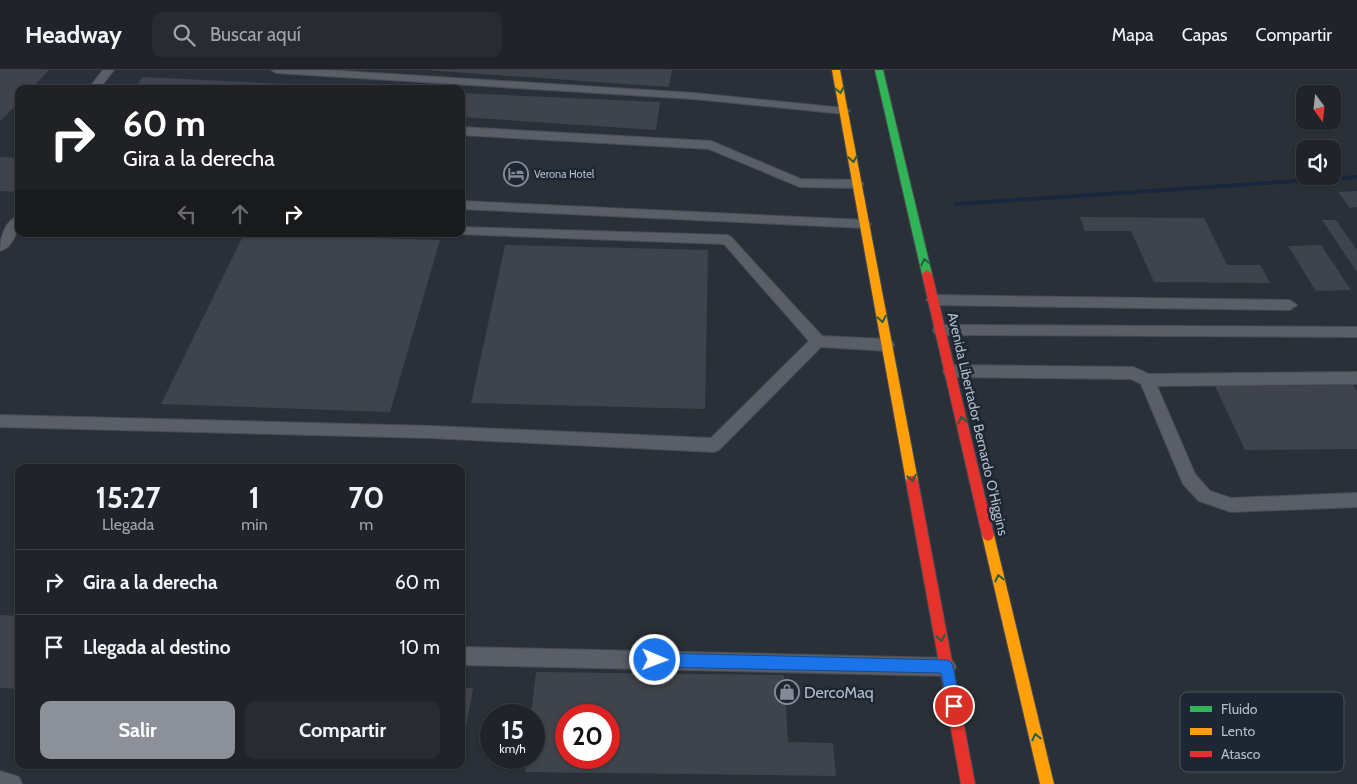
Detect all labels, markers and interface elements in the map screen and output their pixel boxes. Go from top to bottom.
search box [152,12,502,57]
text: Headway [25,20,122,49]
icon: search [170,21,198,49]
text: Buscar aquí [210,23,301,46]
text: Mapa [1112,24,1154,46]
text: Capas [1182,24,1228,46]
text: Compartir [1256,24,1332,46]
north arrow [1296,85,1341,130]
map controls [1296,85,1341,185]
one-way arrow [835,86,845,95]
text: 60 m [123,102,206,145]
icon: right [40,105,105,170]
button: sound [1296,140,1341,185]
text: Gira a la derecha [123,145,275,172]
one-way arrow [847,154,858,163]
hotel icon: Verona Hotel [503,161,529,187]
place label: Verona Hotel [534,167,595,181]
icon: left [173,200,201,228]
icon: ahead [226,200,254,228]
icon: right [279,200,307,228]
one-way arrow [920,258,931,267]
street label: Avenida Libertador Bernardo O'Higgins [944,311,1013,537]
one-way arrow [877,314,887,323]
one-way arrow [957,416,968,425]
one-way arrow [906,474,916,483]
text: 15:27 [96,479,161,516]
text: 1 [249,479,260,516]
text: 70 [348,479,384,516]
text: Llegada [102,515,154,534]
text: min [241,515,268,534]
text: m [359,515,373,534]
icon: right [40,568,68,596]
text: Gira a la derecha [83,571,218,594]
text: 60 m [395,571,440,594]
one-way arrow [994,574,1005,583]
icon: arrive [40,633,68,661]
position arrow [628,633,680,685]
one-way arrow [936,634,946,643]
text: Llegada al destino [83,636,230,659]
text: 10 m [400,636,440,659]
shop icon: DercoMaq [774,679,800,705]
place label: DercoMaq [804,683,874,702]
pin [933,685,975,727]
icon: arrive [940,692,968,720]
legend [1180,692,1344,772]
text: Fluido [1221,700,1258,718]
button: Salir [40,701,235,759]
button: Compartir [245,701,440,759]
speed limit sign: 20 [555,704,620,769]
text: 15 [501,715,524,745]
text: Lento [1221,722,1255,740]
one-way arrow [1031,732,1042,741]
text: km/h [499,741,526,756]
text: Atasco [1221,745,1261,763]

